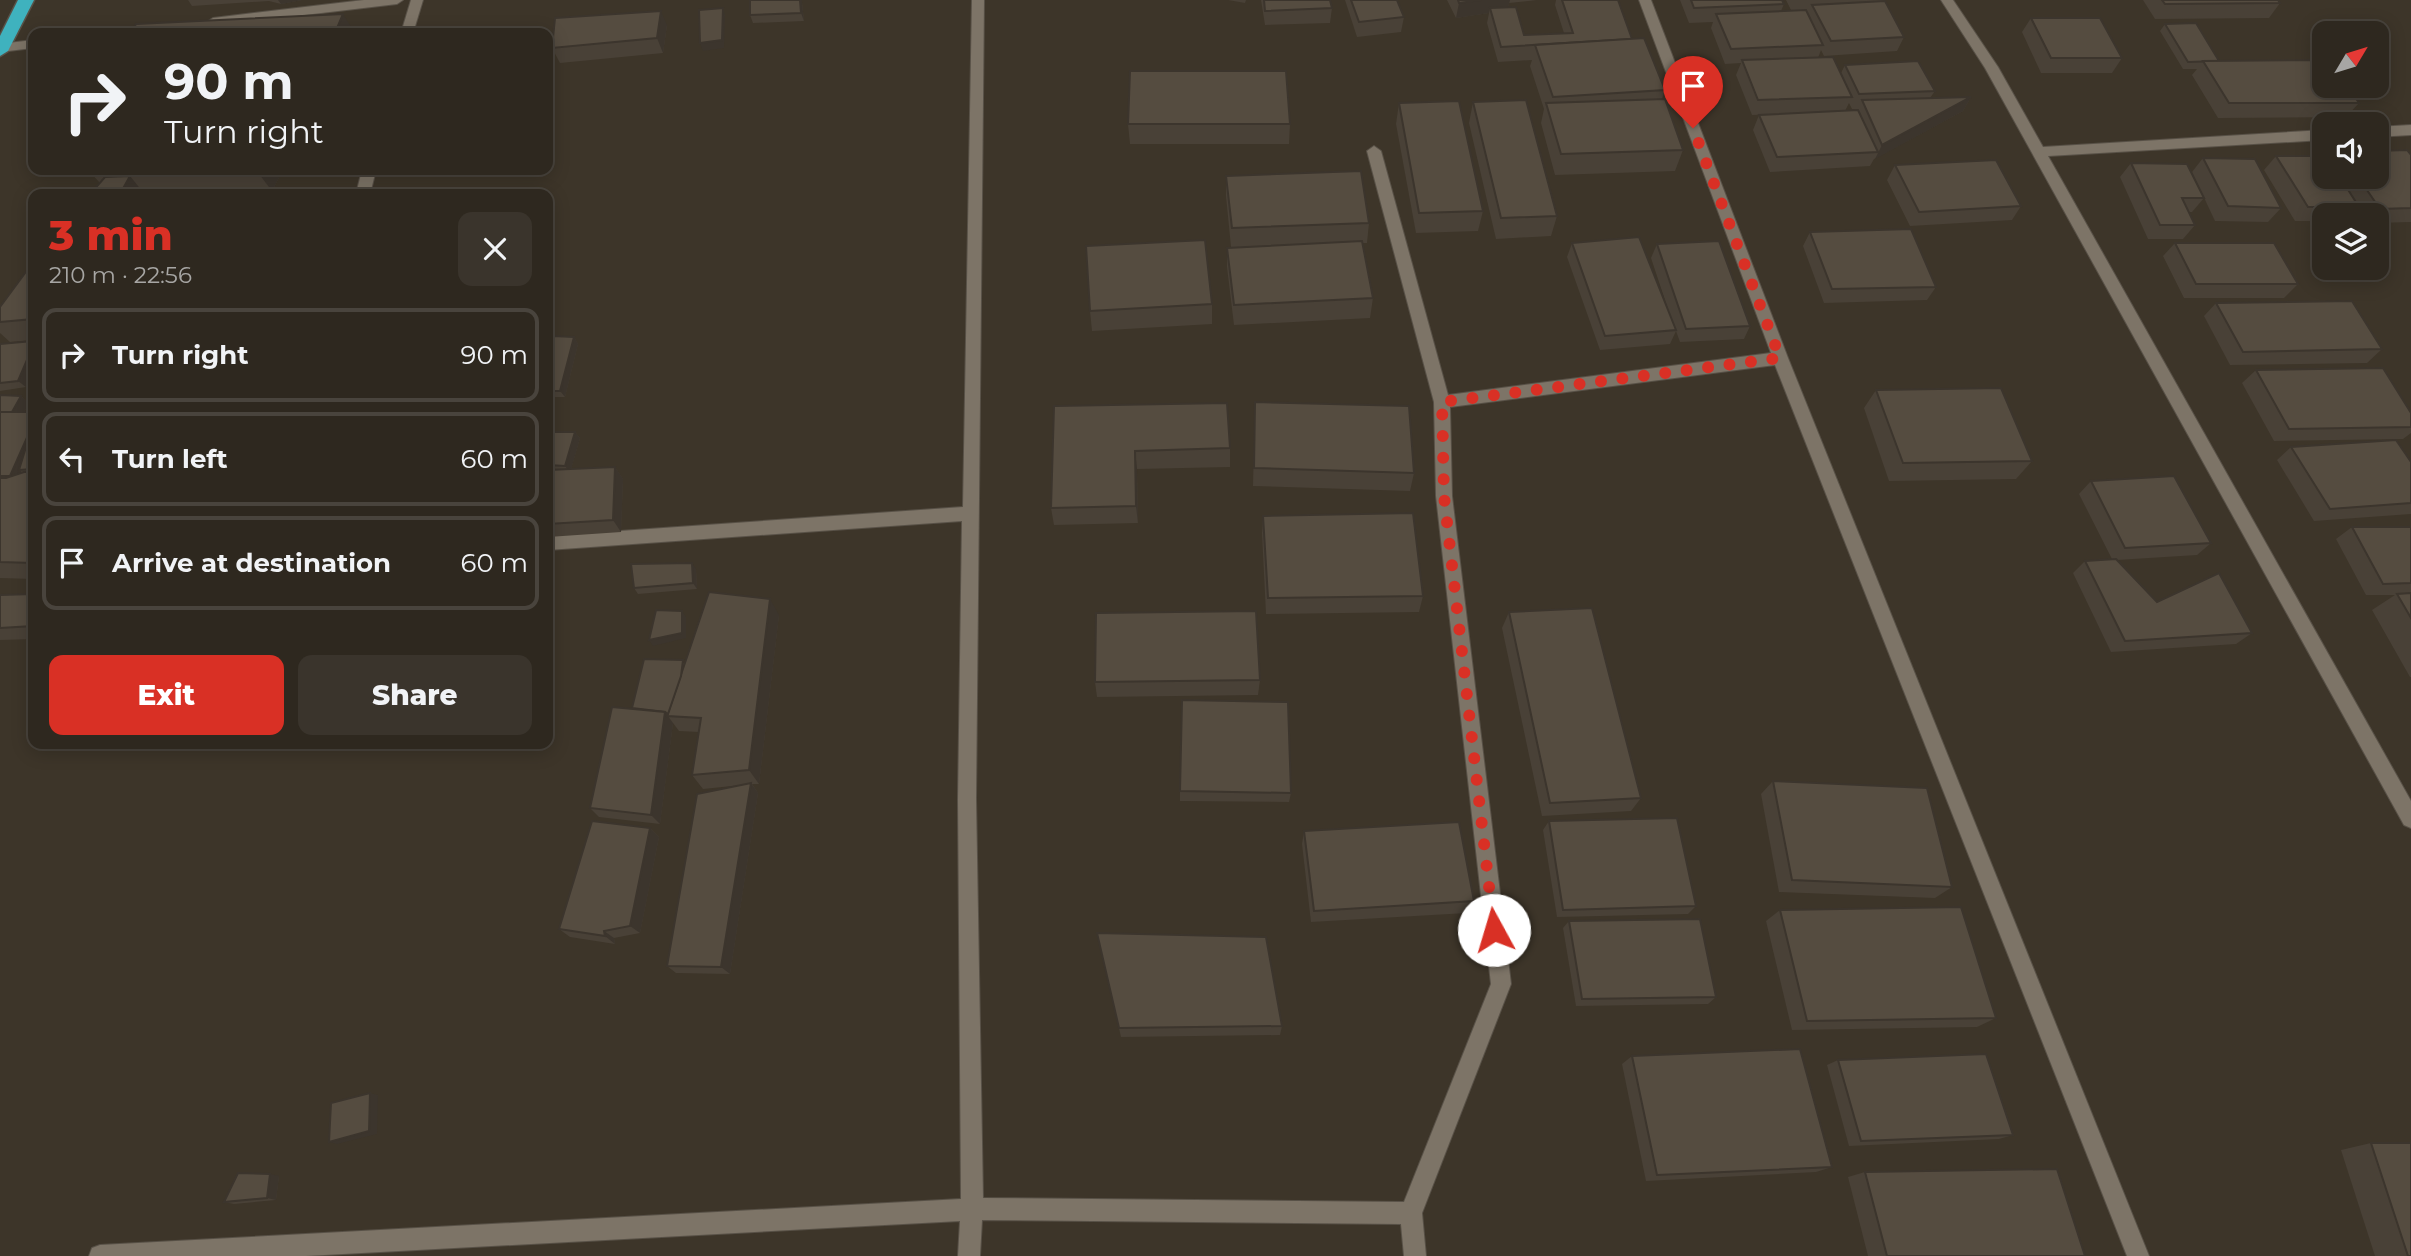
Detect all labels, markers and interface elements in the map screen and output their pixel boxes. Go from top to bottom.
north arrow [2312,21,2389,98]
map controls [2312,21,2389,280]
text: 90 m [164,52,294,111]
icon: right [49,56,140,147]
pin [1663,56,1723,128]
icon: arrive [1674,67,1712,105]
text: Turn right [164,112,324,151]
button: sound [2312,112,2389,189]
button: layers [2312,203,2389,280]
text: 3 min [49,209,173,261]
button: close [458,212,532,286]
text: 210 m · 22:56 [49,261,192,289]
icon: right [53,336,91,374]
text: Turn right [112,339,248,371]
text: 90 m [461,339,528,371]
icon: left [53,440,91,478]
text: Turn left [112,443,228,475]
text: 60 m [461,443,528,475]
icon: arrive [53,544,91,582]
text: Arrive at destination [112,547,391,579]
text: 60 m [461,547,528,579]
button: Exit [49,655,284,735]
button: Share [298,655,532,735]
position arrow [1457,893,1531,967]

